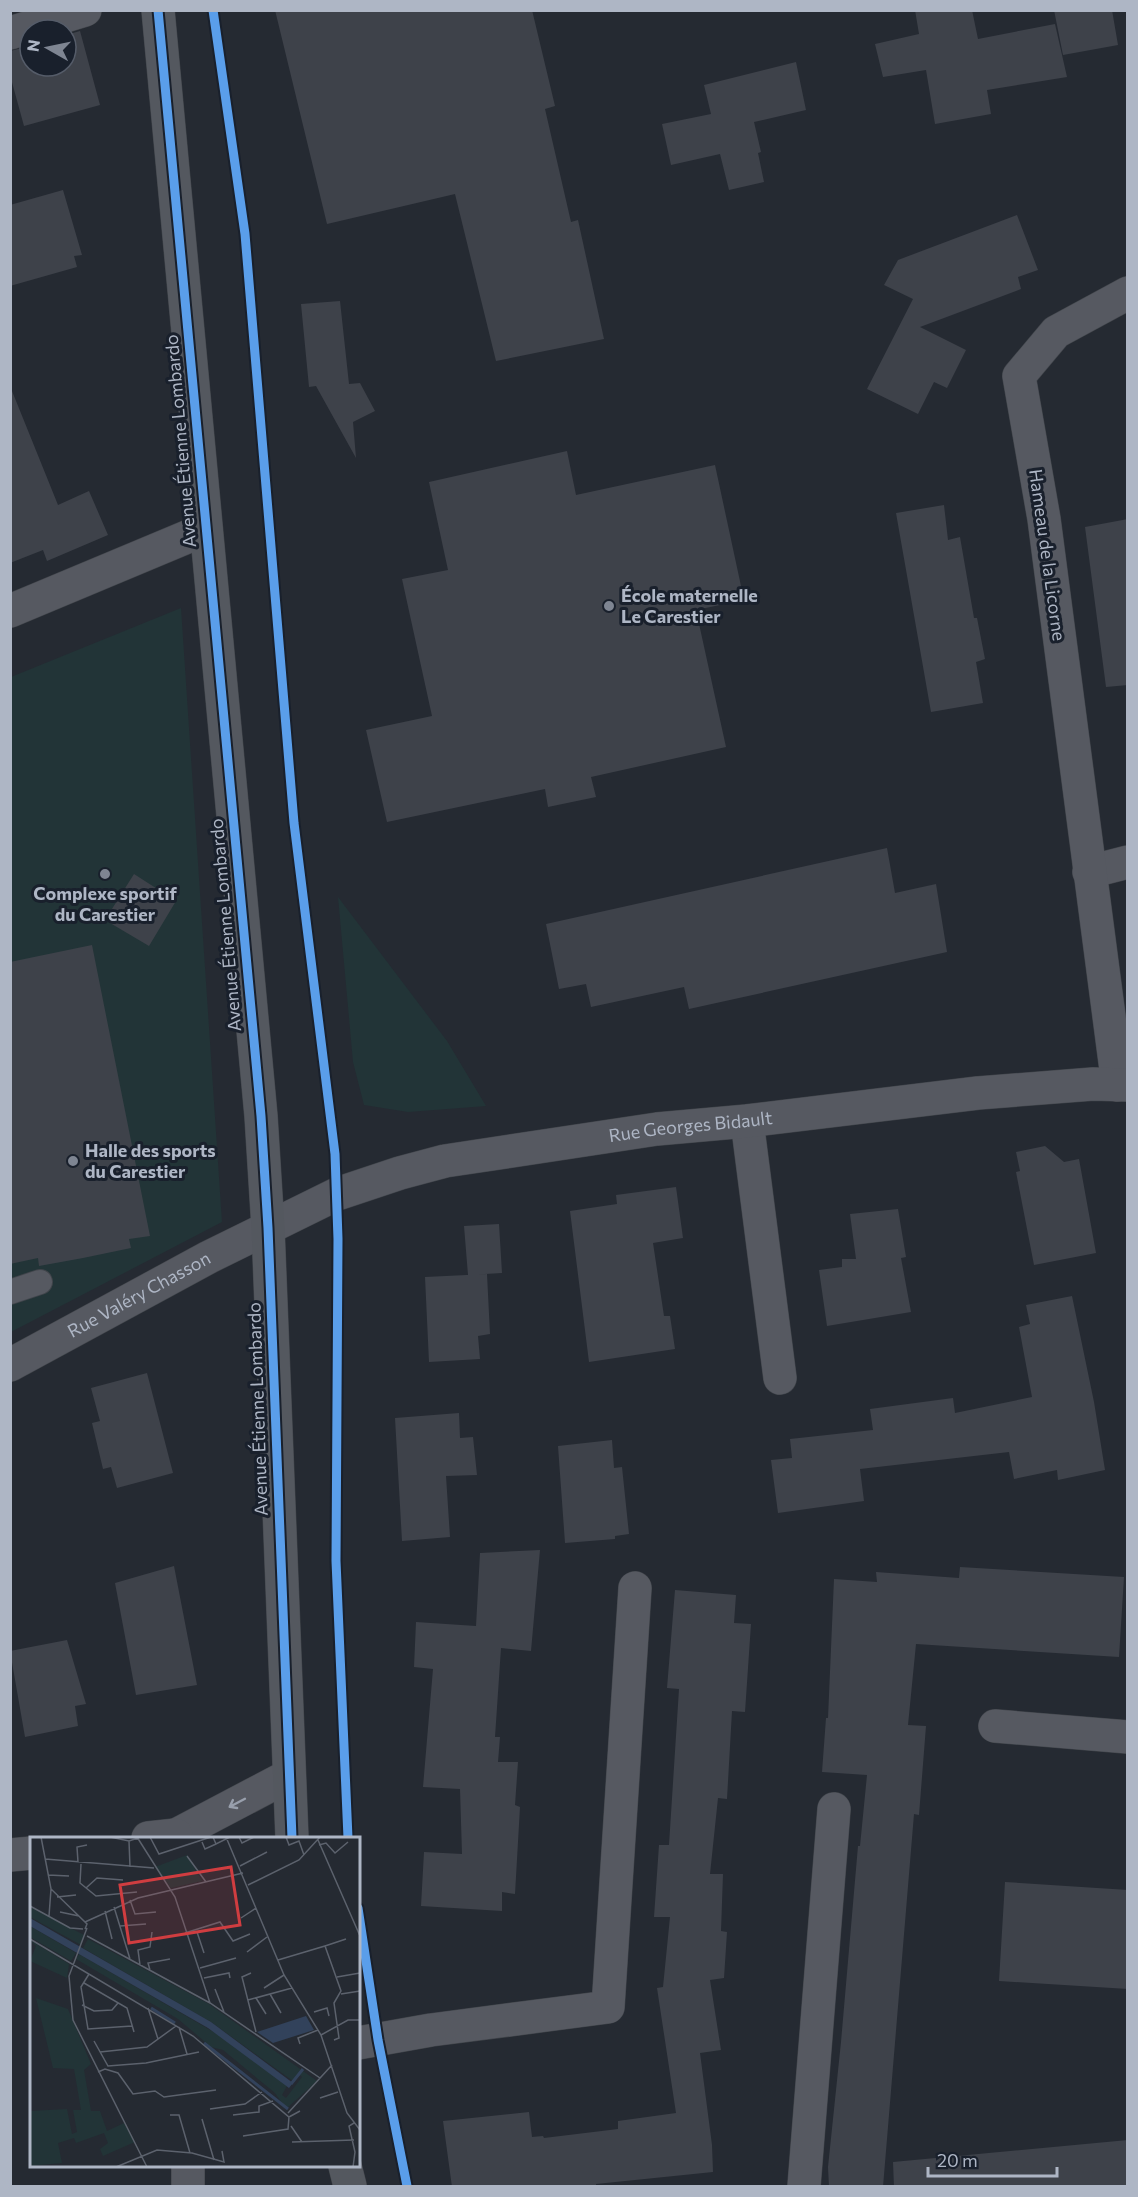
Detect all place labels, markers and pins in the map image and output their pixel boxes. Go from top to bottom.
place label: École maternelle Le Carestier [621,584,758,627]
marker: École maternelle Le Carestier [602,599,616,613]
marker: Complexe sportif du Carestier [98,867,112,881]
place label: Complexe sportif du Carestier [33,882,177,925]
place label: Halle des sports du Carestier [85,1139,216,1182]
marker: Halle des sports du Carestier [66,1154,80,1168]

